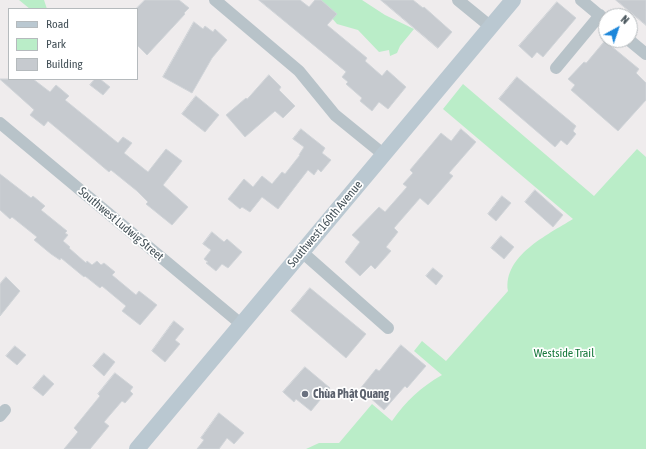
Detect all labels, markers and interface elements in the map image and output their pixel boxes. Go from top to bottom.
legend [8,8,138,80]
north arrow [598,8,638,48]
text: N [619,13,631,26]
text: Road [46,17,69,31]
text: Park [46,37,66,51]
text: Building [46,57,83,71]
street label: Southwest 160th Avenue [285,178,365,270]
street label: Southwest Ludwig Street [75,184,167,264]
park label: Westside Trail [534,346,594,360]
place label: Chùa Phật Quang [313,387,389,401]
marker: Chùa Phật Quang [300,389,310,399]

